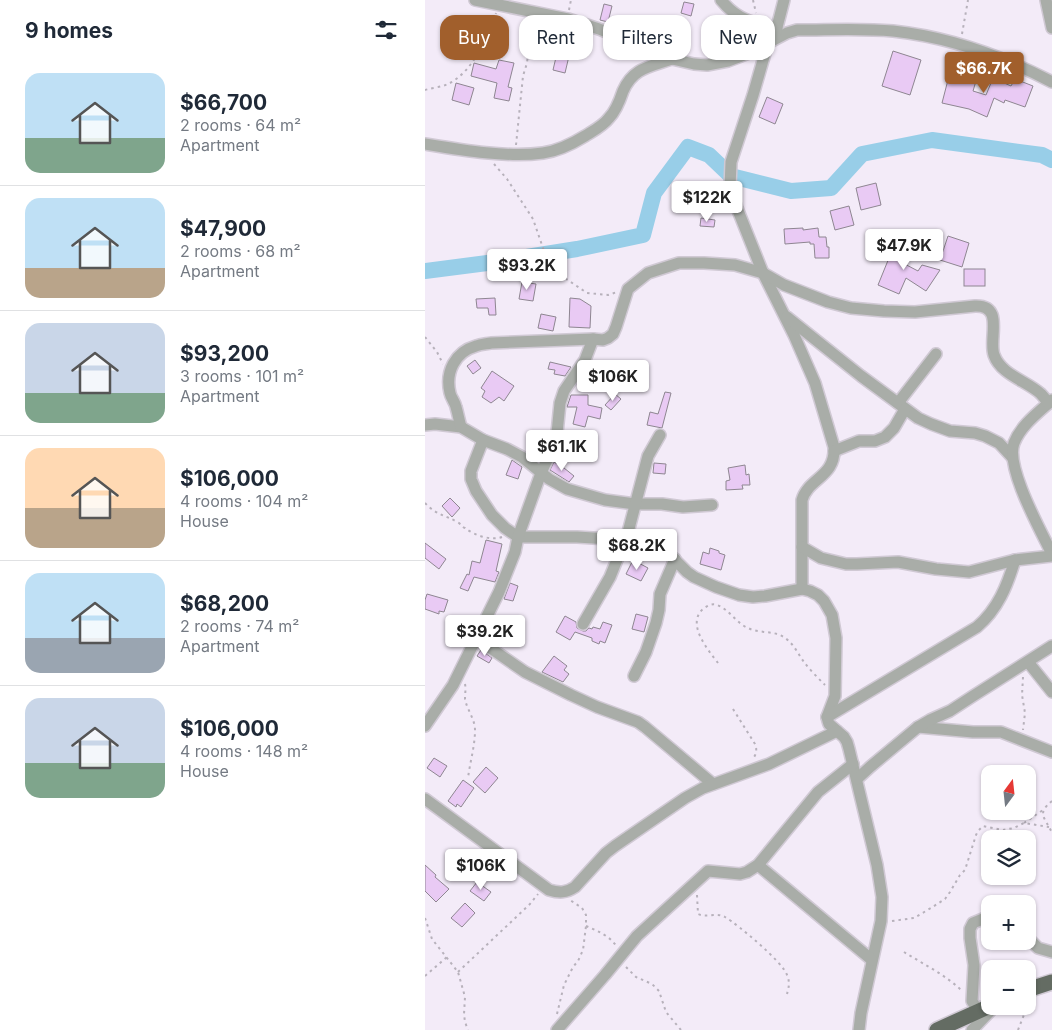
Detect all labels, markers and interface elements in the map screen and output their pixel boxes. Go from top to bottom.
chip: Buy [440,15,509,60]
chip: Rent [519,15,593,60]
chip: Filters [603,15,691,60]
chip: New [701,15,775,60]
icon: filters [372,16,400,44]
text: 9 homes [25,18,113,43]
pin: $66.7K [943,52,1025,94]
text: $66.7K [956,58,1012,78]
text: $66,700 [180,90,267,115]
icon: home [65,93,125,153]
text: 2 rooms · 64 m² [180,115,301,135]
text: Apartment [180,135,260,155]
pin: $122K [672,180,742,223]
text: $122K [682,187,732,207]
text: $47,900 [180,216,266,241]
icon: home [65,218,125,278]
pin: $47.9K [863,228,945,271]
text: $47.9K [876,235,932,255]
text: 2 rooms · 68 m² [180,241,301,261]
pin: $93.2K [486,248,568,291]
text: $93.2K [498,255,556,275]
text: Apartment [180,261,260,281]
text: $93,200 [180,341,269,366]
icon: home [65,343,125,403]
pin: $106K [578,360,648,402]
text: 3 rooms · 101 m² [180,366,304,386]
text: $106K [588,366,638,386]
text: Apartment [180,386,260,406]
pin: $61.1K [521,430,603,472]
text: $61.1K [537,436,587,456]
text: $106,000 [180,466,279,491]
icon: home [65,468,125,528]
text: 4 rooms · 104 m² [180,491,308,511]
text: House [180,511,229,531]
pin: $68.2K [596,528,678,571]
text: $68.2K [608,535,666,555]
text: $68,200 [180,591,269,616]
icon: home [65,593,125,653]
pin: $39.2K [444,614,526,657]
text: 2 rooms · 74 m² [180,616,299,636]
text: $39.2K [456,621,514,641]
text: Apartment [180,636,260,656]
text: $106,000 [180,716,279,741]
icon: home [65,718,125,778]
text: 4 rooms · 148 m² [180,741,308,761]
text: House [180,761,229,781]
north arrow [981,765,1036,820]
map controls [981,765,1036,1015]
button: layers [981,830,1036,885]
pin: $106K [446,848,516,891]
text: $106K [456,855,506,875]
button: + [981,895,1036,950]
button: − [981,960,1036,1015]

